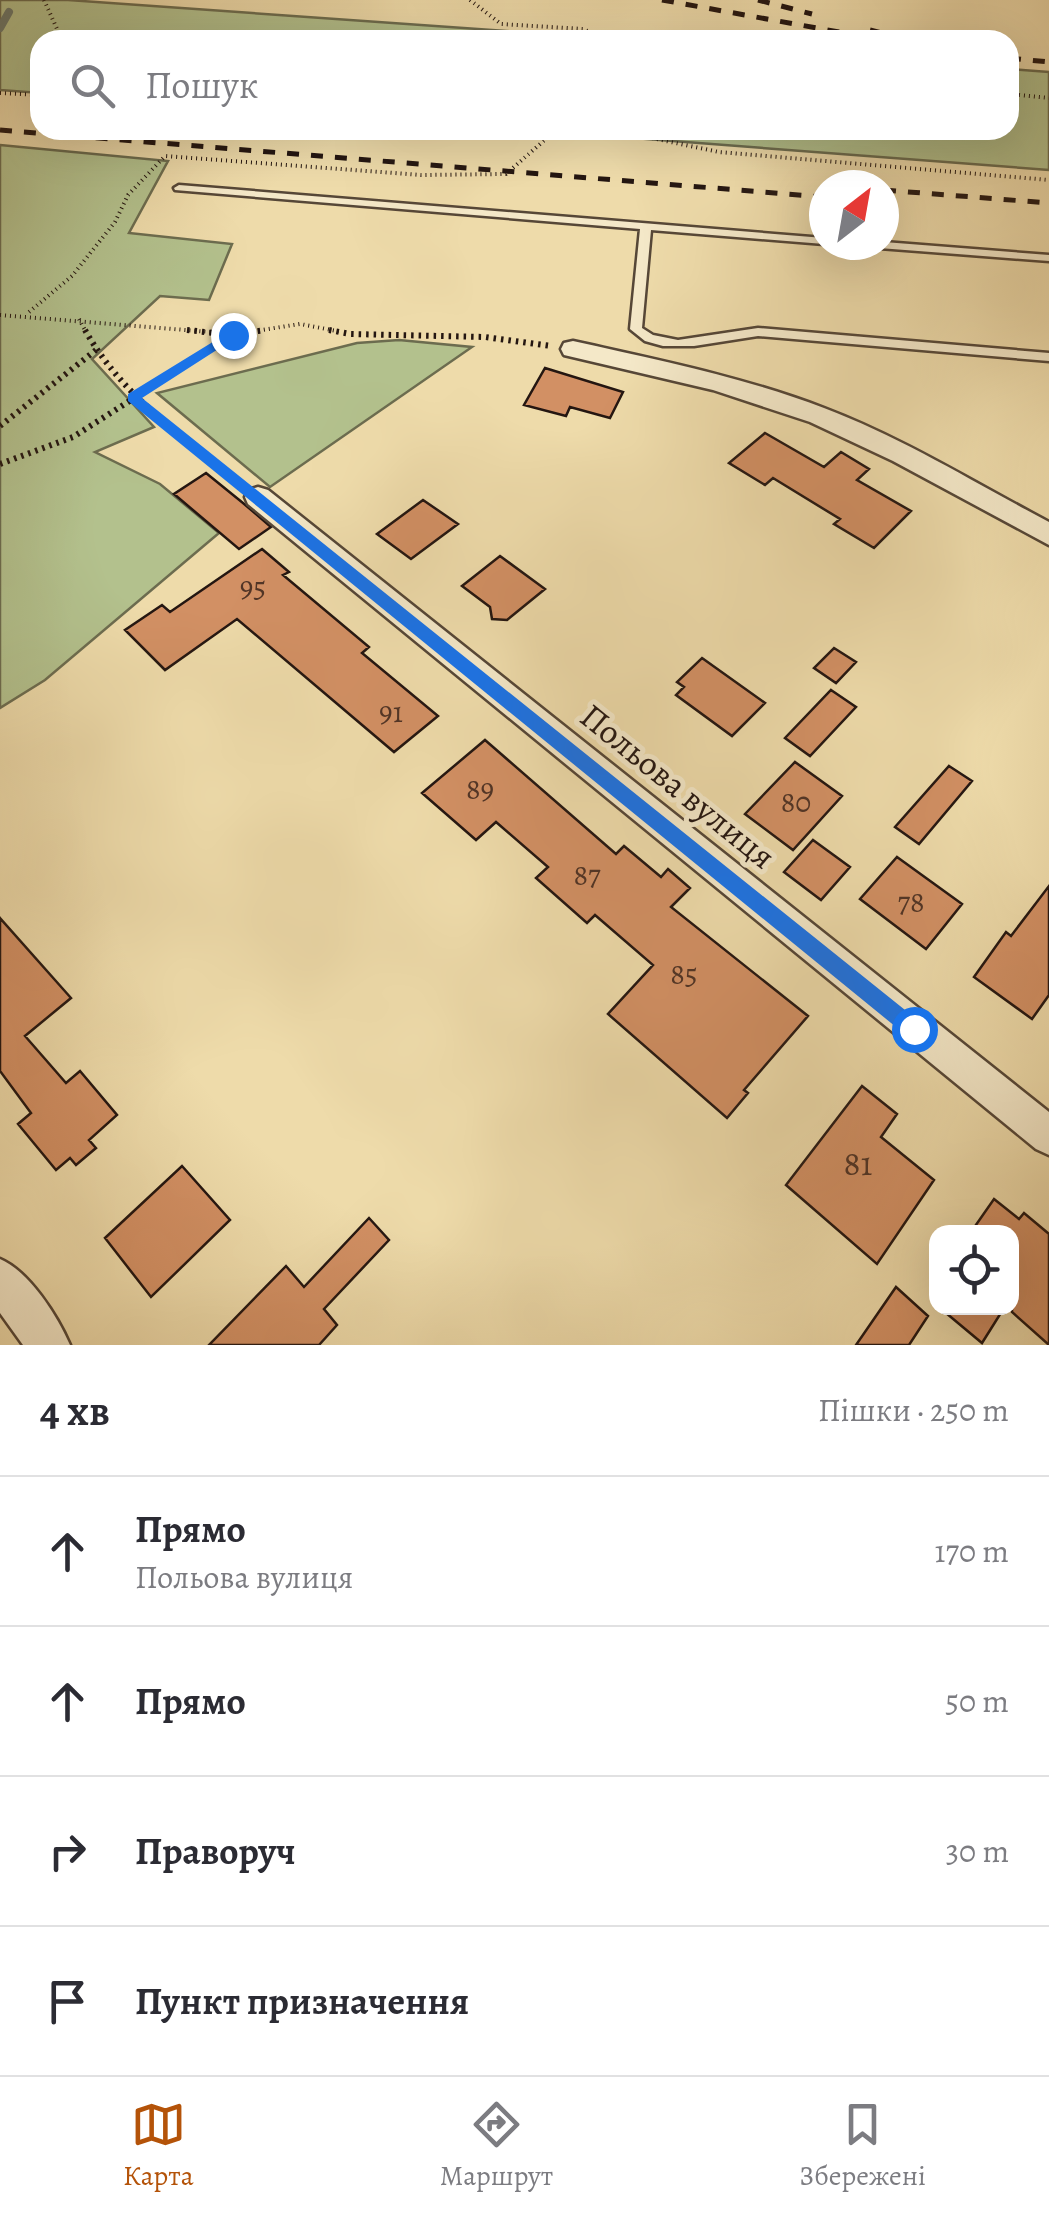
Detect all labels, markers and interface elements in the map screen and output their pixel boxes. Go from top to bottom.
search box [30,30,1019,140]
icon: search [65,58,120,113]
text: Пошук [145,59,258,111]
north arrow [809,170,899,260]
route end [211,313,257,359]
house number: 95 [240,567,266,607]
house number: 91 [379,692,403,732]
street label: Польова вулиця [570,692,786,880]
house number: 89 [466,769,494,809]
house number: 80 [781,782,811,822]
house number: 87 [573,855,601,895]
house number: 78 [897,882,925,922]
house number: 85 [670,954,698,994]
route start [892,1007,938,1053]
house number: 81 [844,1139,872,1187]
map controls [929,1225,1019,1315]
button: locate [929,1225,1019,1315]
text: 4 хв [40,1382,110,1439]
text: Пішки · 250 m [818,1388,1009,1432]
text: Прямо [135,1503,246,1555]
icon: ahead [40,1524,95,1579]
text: 170 m [935,1529,1009,1573]
text: Польова вулиця [135,1555,353,1599]
icon: ahead [40,1674,95,1729]
text: Прямо [135,1675,246,1727]
text: 50 m [945,1679,1009,1723]
icon: right [40,1824,95,1879]
text: Праворуч [135,1825,296,1877]
text: 30 m [946,1829,1009,1873]
icon: arrive [40,1974,95,2029]
text: Пункт призначення [135,1975,469,2027]
tab: Карта [123,2097,194,2195]
tab: Маршрут [440,2097,553,2195]
tab: Збережені [799,2097,926,2195]

